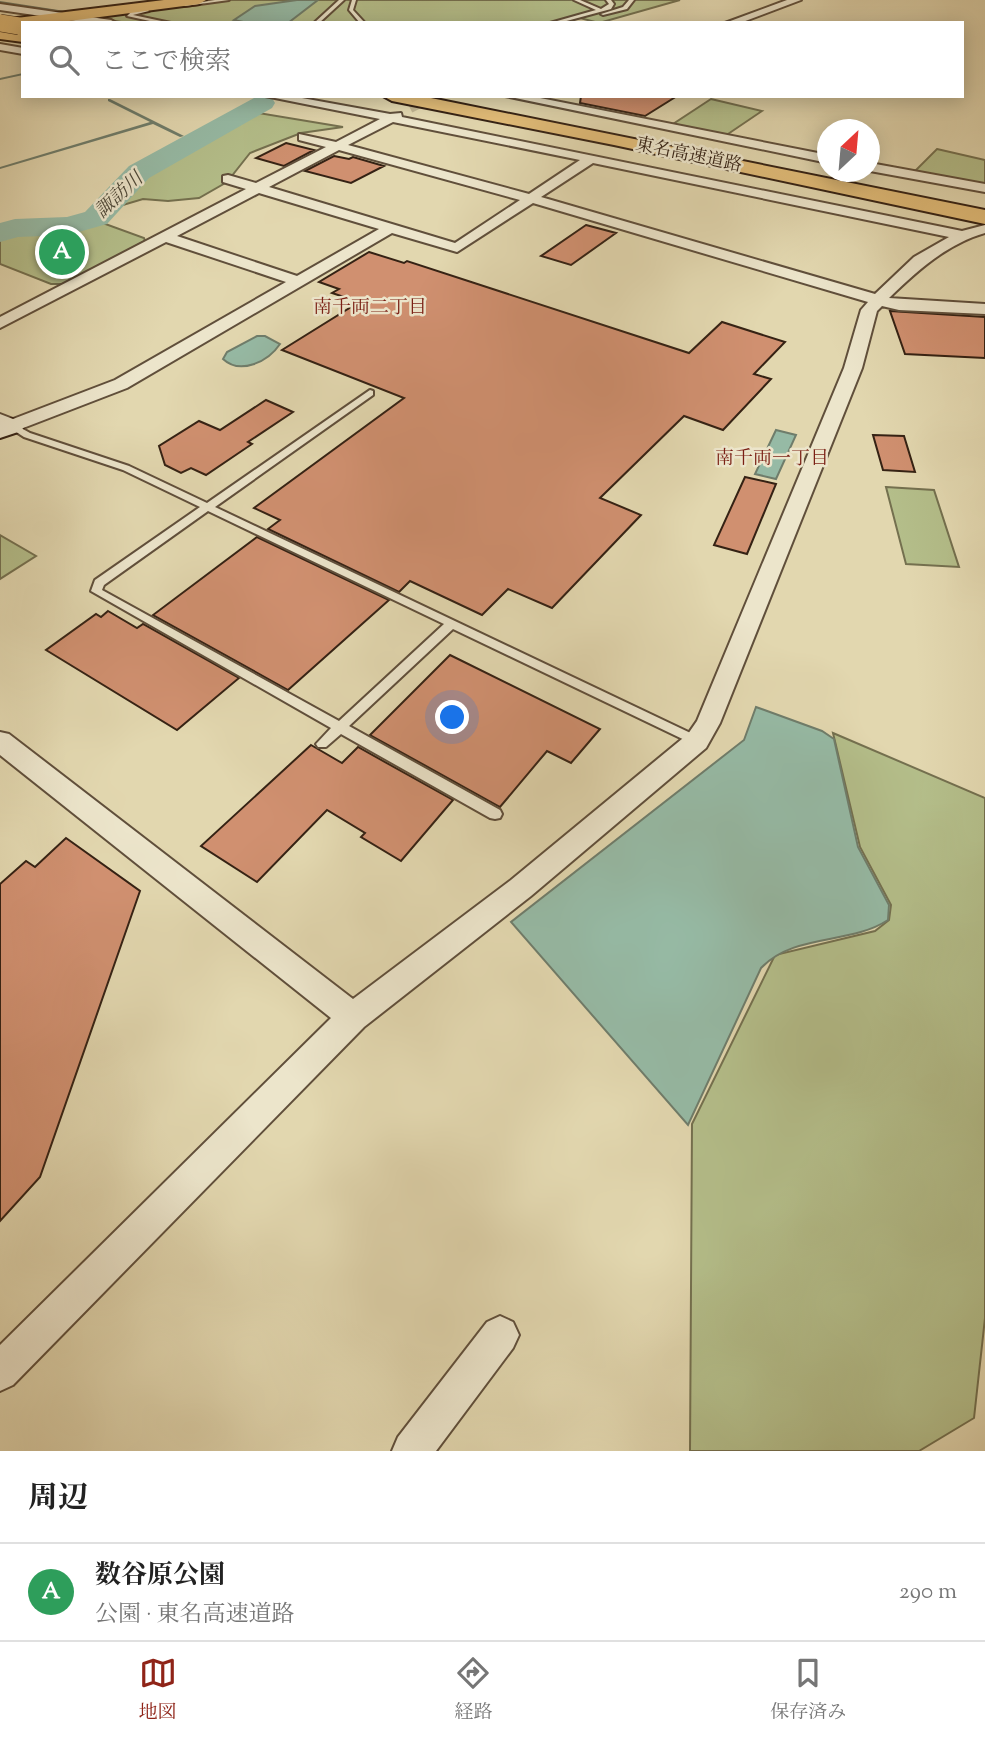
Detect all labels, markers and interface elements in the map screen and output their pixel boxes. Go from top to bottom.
search box [21,21,964,98]
icon: search [45,41,83,79]
text: ここで検索 [101,44,231,81]
north arrow [817,119,880,182]
street label: 東名高速道路 [633,132,744,180]
water label: 諏訪川 [90,165,151,225]
pin: A [39,226,85,278]
district label: 南千両二丁目 [313,295,427,322]
district label: 南千両一丁目 [715,446,829,473]
your location [435,700,469,734]
text: 周辺 [28,1478,88,1521]
text: 数谷原公園 [95,1558,225,1595]
text: A [42,1576,60,1609]
text: 290 m [899,1576,957,1609]
text: 公園 · 東名高速道路 [95,1599,295,1632]
tab: 地図 [139,1654,177,1727]
tab: 経路 [454,1654,492,1727]
tab: 保存済み [770,1654,846,1727]

